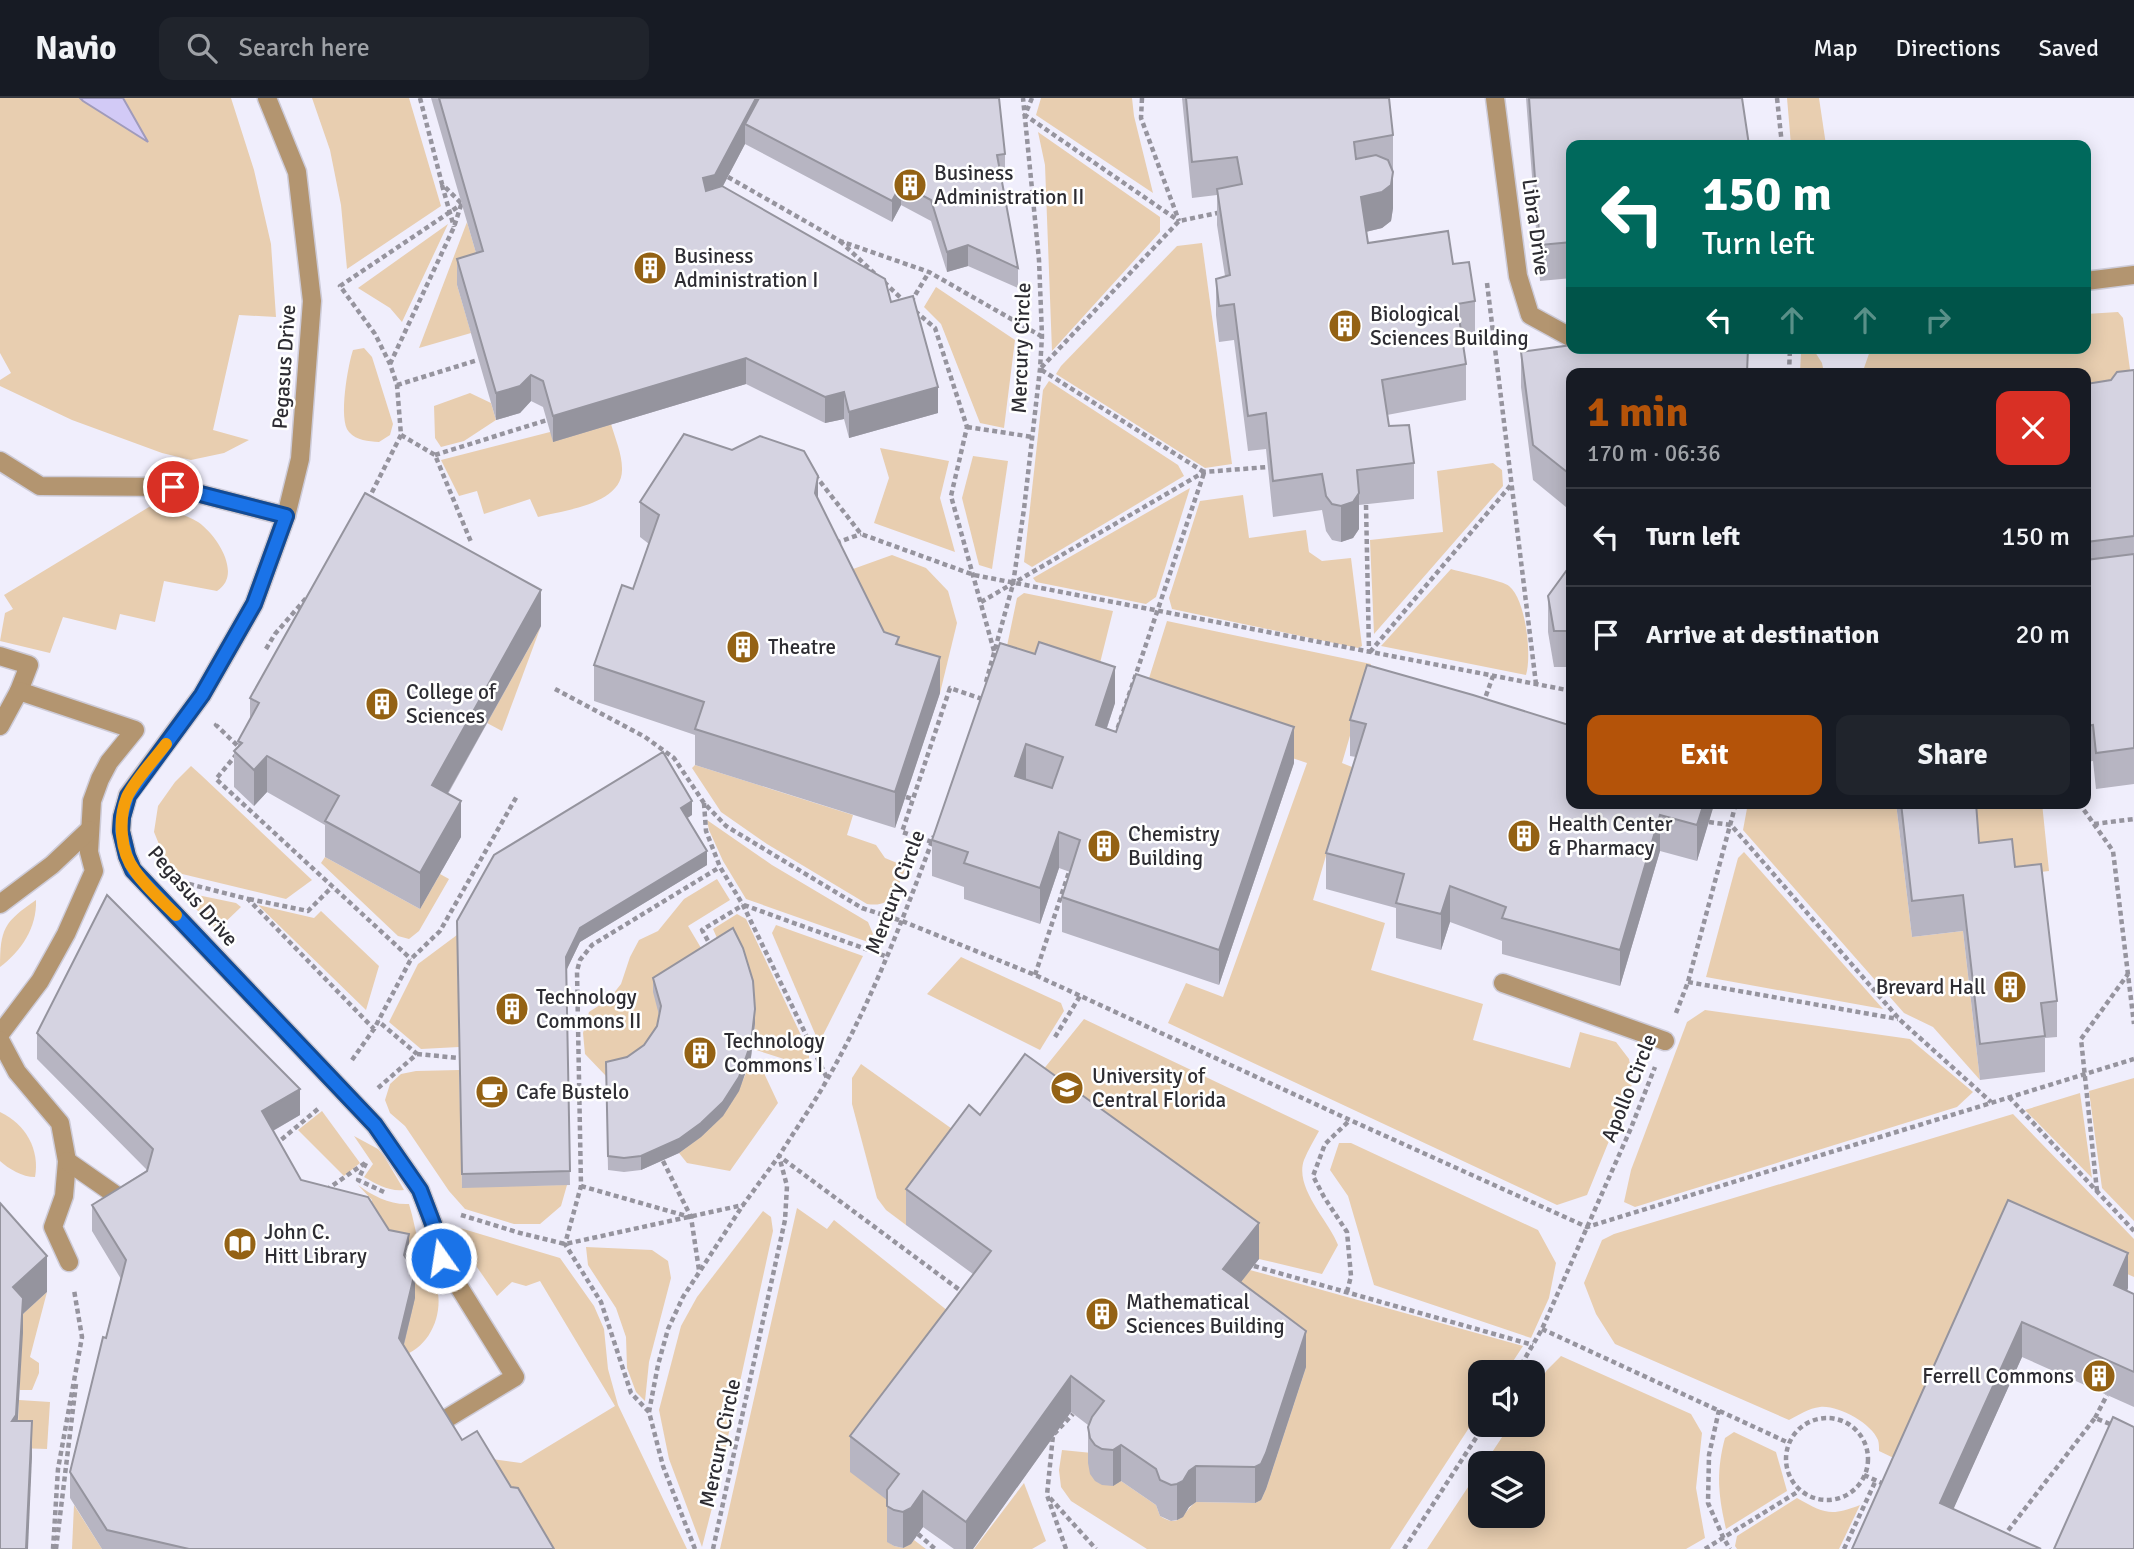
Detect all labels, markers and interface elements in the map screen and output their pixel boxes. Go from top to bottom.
search box [159,17,649,80]
text: Navio [35,28,117,69]
icon: search [183,29,221,67]
text: Search here [239,32,370,64]
text: Map [1813,33,1858,63]
text: Directions [1896,33,2001,63]
text: Saved [2039,33,2099,63]
place label: Business Administration II [934,160,1084,210]
text: 150 m [1702,164,1832,224]
building icon: Business Administration II [891,166,929,204]
icon: left [1587,168,1678,259]
street label: Libra Drive [1516,177,1556,277]
text: Turn left [1702,224,1815,263]
place label: Business Administration I [674,243,818,293]
building icon: Business Administration I [631,249,669,287]
street label: Mercury Circle [1006,282,1036,414]
place label: Biological Sciences Building [1370,301,1529,351]
icon: left [1700,301,1738,339]
icon: ahead [1773,301,1811,339]
icon: ahead [1846,301,1884,339]
icon: right [1919,301,1957,339]
street label: Pegasus Drive [267,304,301,430]
building icon: Biological Sciences Building [1326,307,1364,345]
text: 1 min [1587,387,1688,438]
button: close [1996,391,2070,465]
text: 170 m · 06:36 [1587,439,1721,468]
pin [143,457,203,517]
icon: arrive [154,468,192,506]
icon: left [1587,518,1625,556]
text: Turn left [1646,521,1740,553]
text: 150 m [2001,521,2070,553]
icon: arrive [1587,616,1625,654]
text: Arrive at destination [1646,619,1879,651]
text: 20 m [2015,619,2070,651]
building icon: Theatre [724,628,762,666]
place label: Theatre [768,634,836,660]
place label: College of Sciences [406,679,497,729]
building icon: College of Sciences [363,685,401,723]
button: Exit [1587,715,1822,795]
button: Share [1836,715,2070,795]
place label: Health Center & Pharmacy [1548,811,1673,861]
building icon: Health Center & Pharmacy [1505,817,1543,855]
place label: Chemistry Building [1128,821,1220,871]
street label: Mercury Circle [859,826,931,958]
building icon: Chemistry Building [1085,827,1123,865]
street label: Pegasus Drive [142,840,244,952]
building icon: Brevard Hall [1991,968,2029,1006]
place label: Brevard Hall [1876,974,1986,1000]
place label: Technology Commons II [536,984,641,1034]
building icon: Technology Commons II [493,990,531,1028]
place label: Technology Commons I [724,1028,825,1078]
street label: Apollo Circle [1596,1030,1662,1146]
building icon: Technology Commons I [681,1034,719,1072]
place label: University of Central Florida [1092,1063,1226,1113]
school or university icon: University of Central Florida [1048,1069,1086,1107]
cafe icon: Cafe Bustelo [473,1073,511,1111]
place label: Cafe Bustelo [516,1079,629,1105]
place label: John C. Hitt Library [264,1219,367,1269]
position arrow [404,1221,478,1295]
library icon: John C. Hitt Library [221,1225,259,1263]
place label: Mathematical Sciences Building [1126,1289,1285,1339]
building icon: Mathematical Sciences Building [1083,1295,1121,1333]
building icon: Ferrell Commons [2080,1357,2118,1395]
map controls [1468,1360,1545,1528]
button: sound [1468,1360,1545,1437]
place label: Ferrell Commons [1922,1363,2074,1389]
street label: Mercury Circle [694,1376,746,1510]
button: layers [1468,1451,1545,1528]

